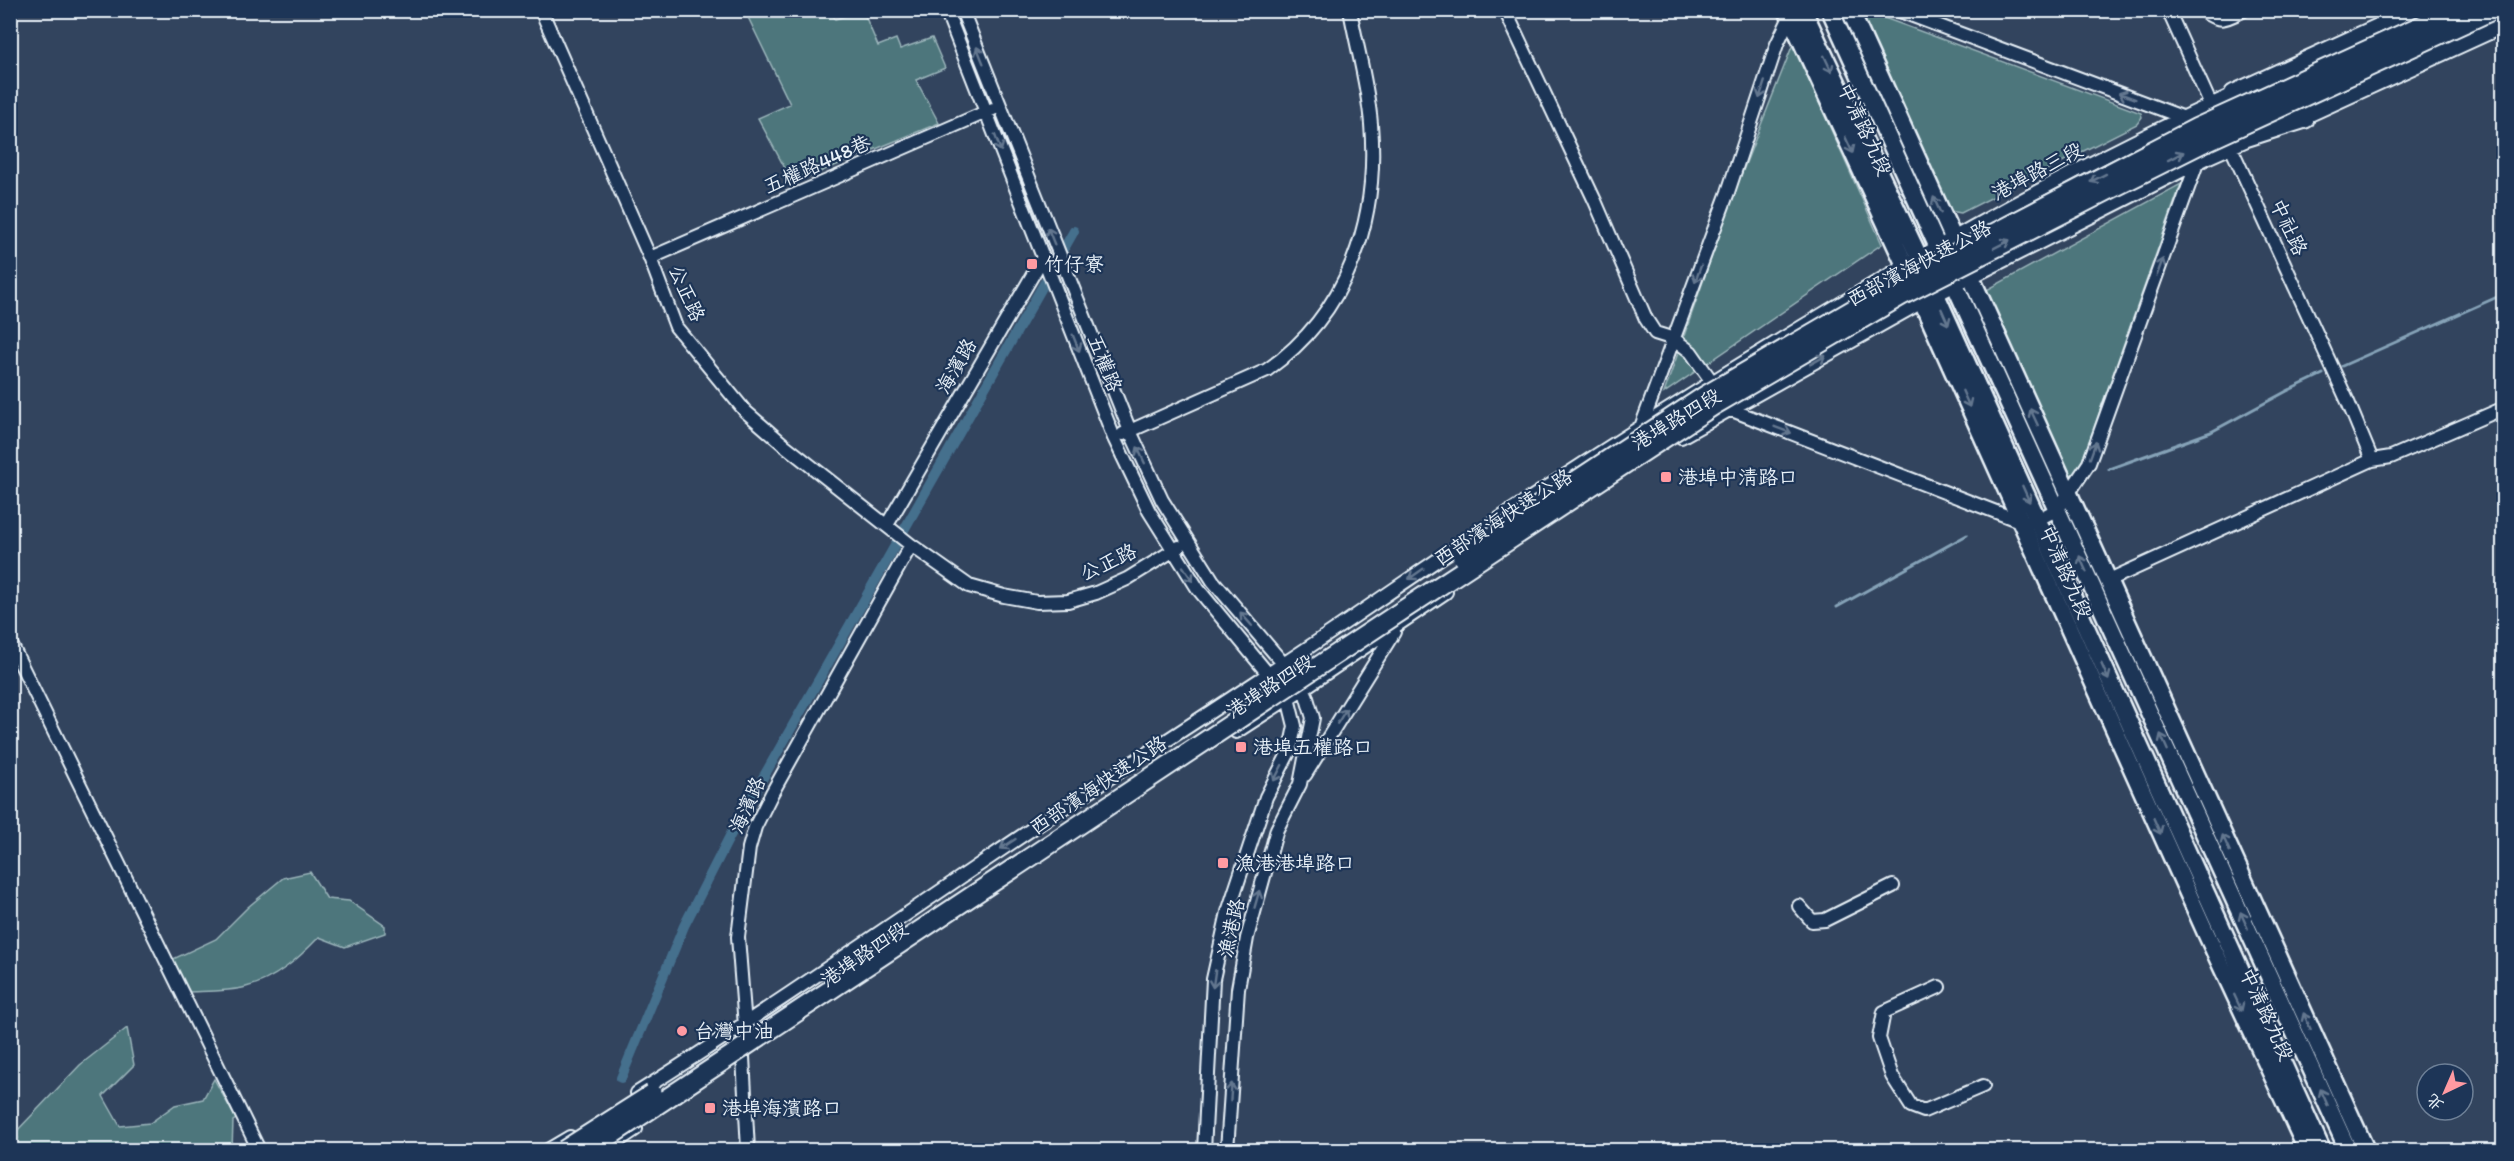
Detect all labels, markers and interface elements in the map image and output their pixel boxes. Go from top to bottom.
one-way arrow [974,46,985,64]
one-way arrow [1823,54,1835,72]
street label: 中清路九段 [1833,79,1897,179]
one-way arrow [1755,80,1766,99]
one-way arrow [2118,90,2137,101]
street label: 五權路448巷 [760,129,875,198]
one-way arrow [993,133,1004,152]
one-way arrow [1845,136,1856,154]
street label: 港埠路三段 [1987,137,2087,205]
one-way arrow [2167,150,2185,161]
one-way arrow [2090,173,2108,184]
street label: 中社路 [2265,195,2313,260]
one-way arrow [1931,197,1943,215]
street label: 西部濱海快速公路 [1843,214,1996,311]
one-way arrow [1045,227,1056,246]
one-way arrow [1993,238,2011,249]
place label: 竹仔寮 [1044,252,1104,276]
marker: 竹仔寮 [1025,257,1039,271]
one-way arrow [2155,258,2166,277]
street label: 公正路 [664,261,711,326]
one-way arrow [1692,264,1703,283]
one-way arrow [1940,307,1951,325]
street label: 五權路 [1083,331,1128,396]
street label: 海濱路 [931,333,982,398]
one-way arrow [1071,333,1082,351]
one-way arrow [1808,354,1826,365]
street label: 港埠路四段 [1627,383,1725,455]
one-way arrow [1961,389,1972,407]
one-way arrow [2028,408,2040,426]
one-way arrow [1774,425,1792,436]
one-way arrow [2088,442,2099,460]
one-way arrow [1135,447,1147,465]
street label: 西部濱海快速公路 [1429,463,1577,571]
place label: 港埠中清路口 [1678,465,1798,489]
marker: 港埠中清路口 [1659,470,1673,484]
one-way arrow [2020,485,2032,503]
street label: 中清路九段 [2035,521,2097,623]
street label: 公正路 [1076,538,1141,586]
one-way arrow [2077,556,2089,574]
one-way arrow [1183,565,1195,582]
one-way arrow [1408,568,1425,580]
one-way arrow [1239,612,1253,627]
street label: 港埠路四段 [1222,649,1318,723]
one-way arrow [2100,663,2112,681]
one-way arrow [1335,708,1348,725]
street label: 西部濱海快速公路 [1025,730,1172,840]
one-way arrow [2157,733,2169,751]
place label: 港埠五權路口 [1253,735,1373,759]
marker: 港埠五權路口 [1234,740,1248,754]
one-way arrow [1272,764,1284,781]
street label: 海濱路 [724,772,771,837]
one-way arrow [2152,816,2163,834]
one-way arrow [2220,835,2232,853]
one-way arrow [1000,838,1017,851]
place label: 漁港港埠路口 [1235,851,1355,875]
marker: 漁港港埠路口 [1216,856,1230,870]
one-way arrow [1252,890,1263,909]
street label: 漁港路 [1213,895,1250,960]
one-way arrow [2238,911,2249,929]
street label: 港埠路四段 [816,916,912,992]
street label: 中清路九段 [2235,964,2299,1064]
one-way arrow [1209,968,1220,988]
one-way arrow [2233,993,2245,1011]
one-way arrow [2301,1012,2312,1030]
place label: 台灣中油 [694,1019,774,1043]
marker: 台灣中油 [675,1024,689,1038]
north arrow [2415,1062,2475,1122]
one-way arrow [1226,1083,1237,1103]
one-way arrow [2318,1089,2330,1107]
text: 北 [2423,1090,2447,1115]
place label: 港埠海濱路口 [722,1096,842,1120]
marker: 港埠海濱路口 [703,1101,717,1115]

